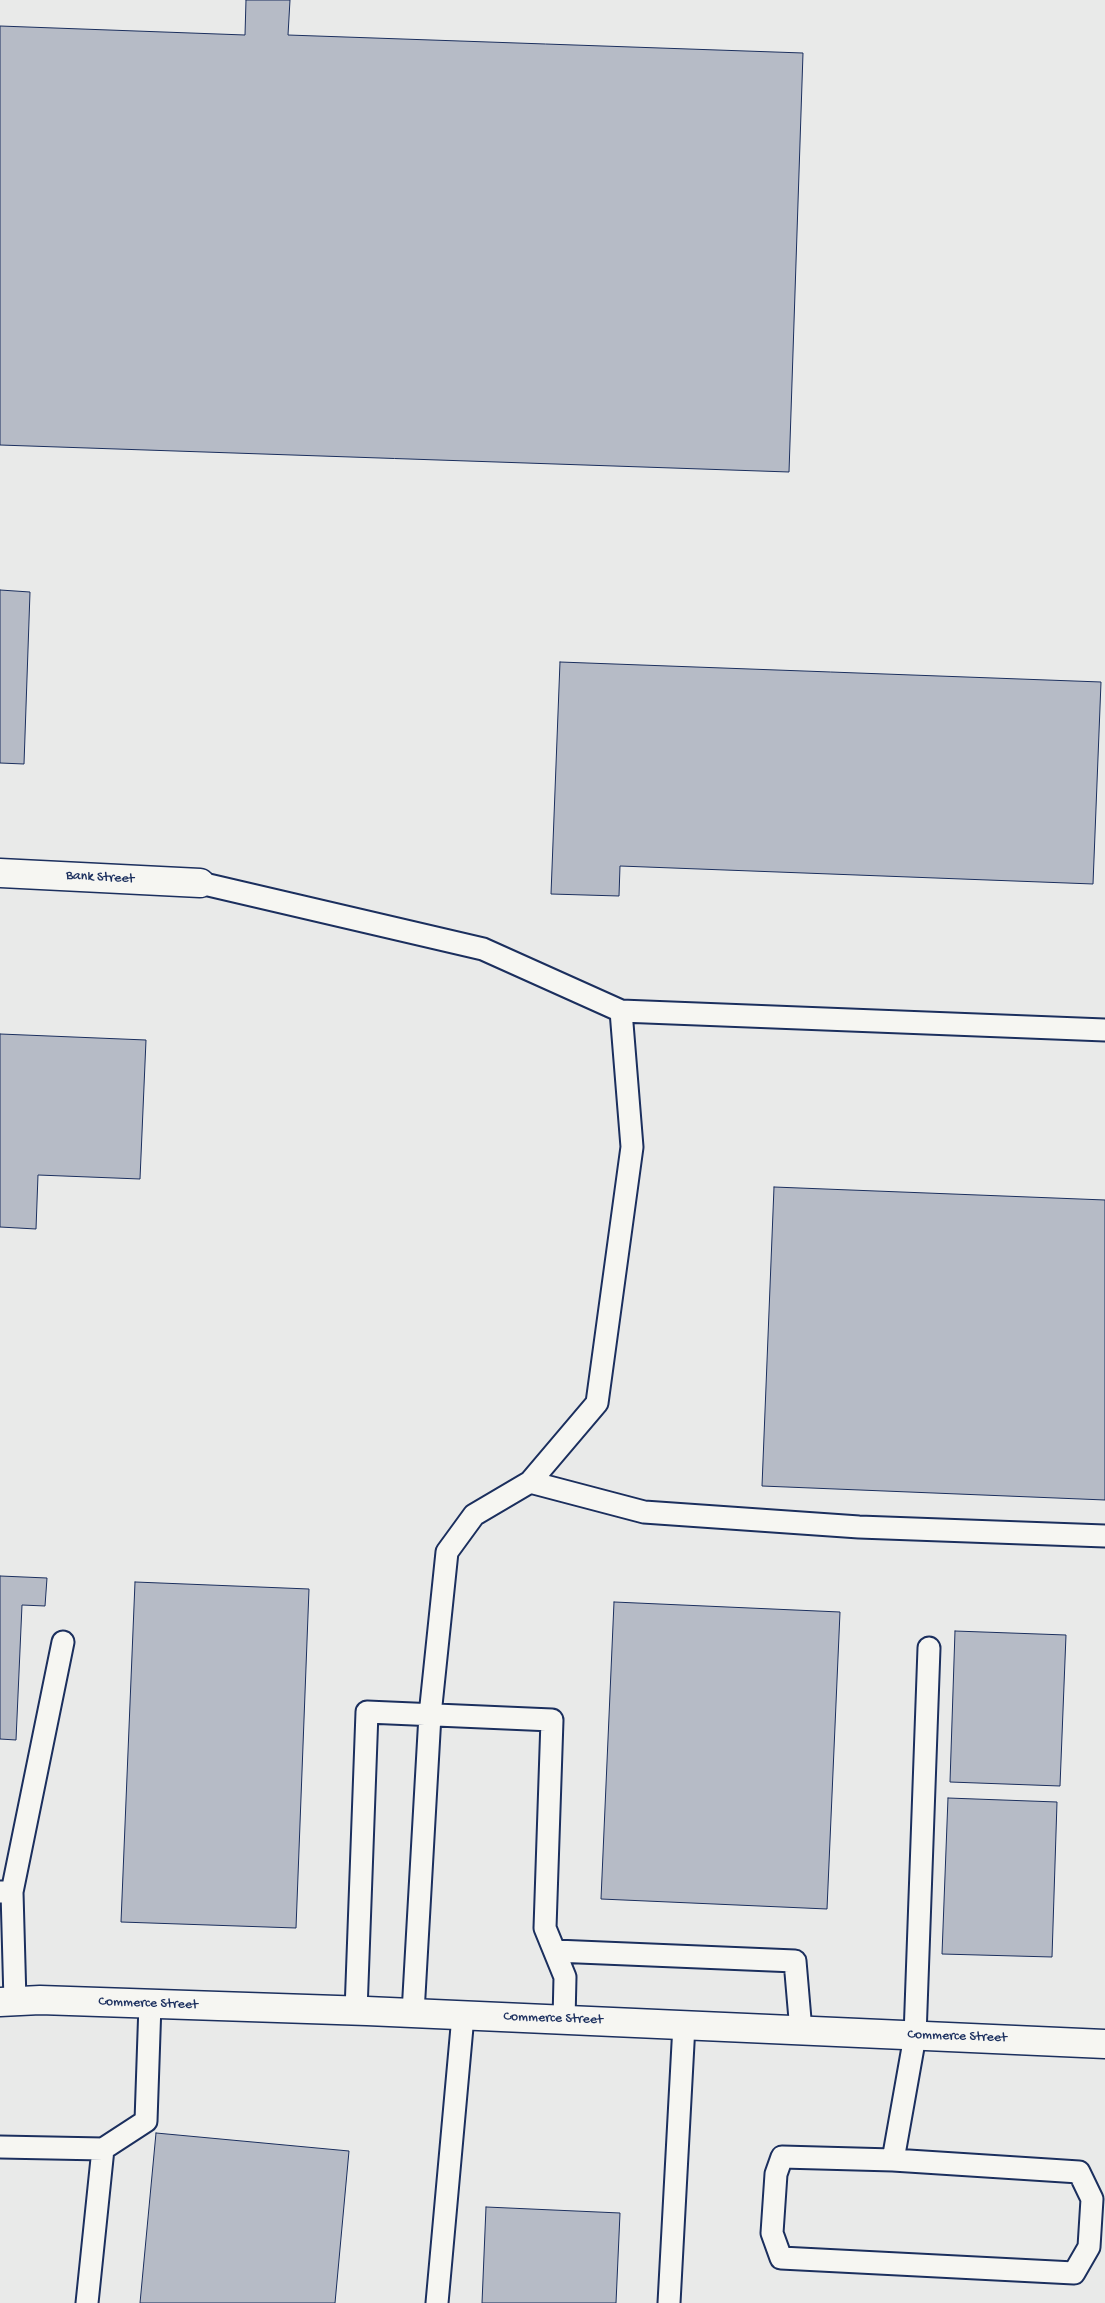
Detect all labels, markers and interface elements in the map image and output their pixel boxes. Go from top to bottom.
street label: Bank Street [65,868,135,888]
street label: Commerce Street [98,1994,198,2014]
street label: Commerce Street [503,2009,603,2029]
street label: Commerce Street [907,2027,1007,2047]

